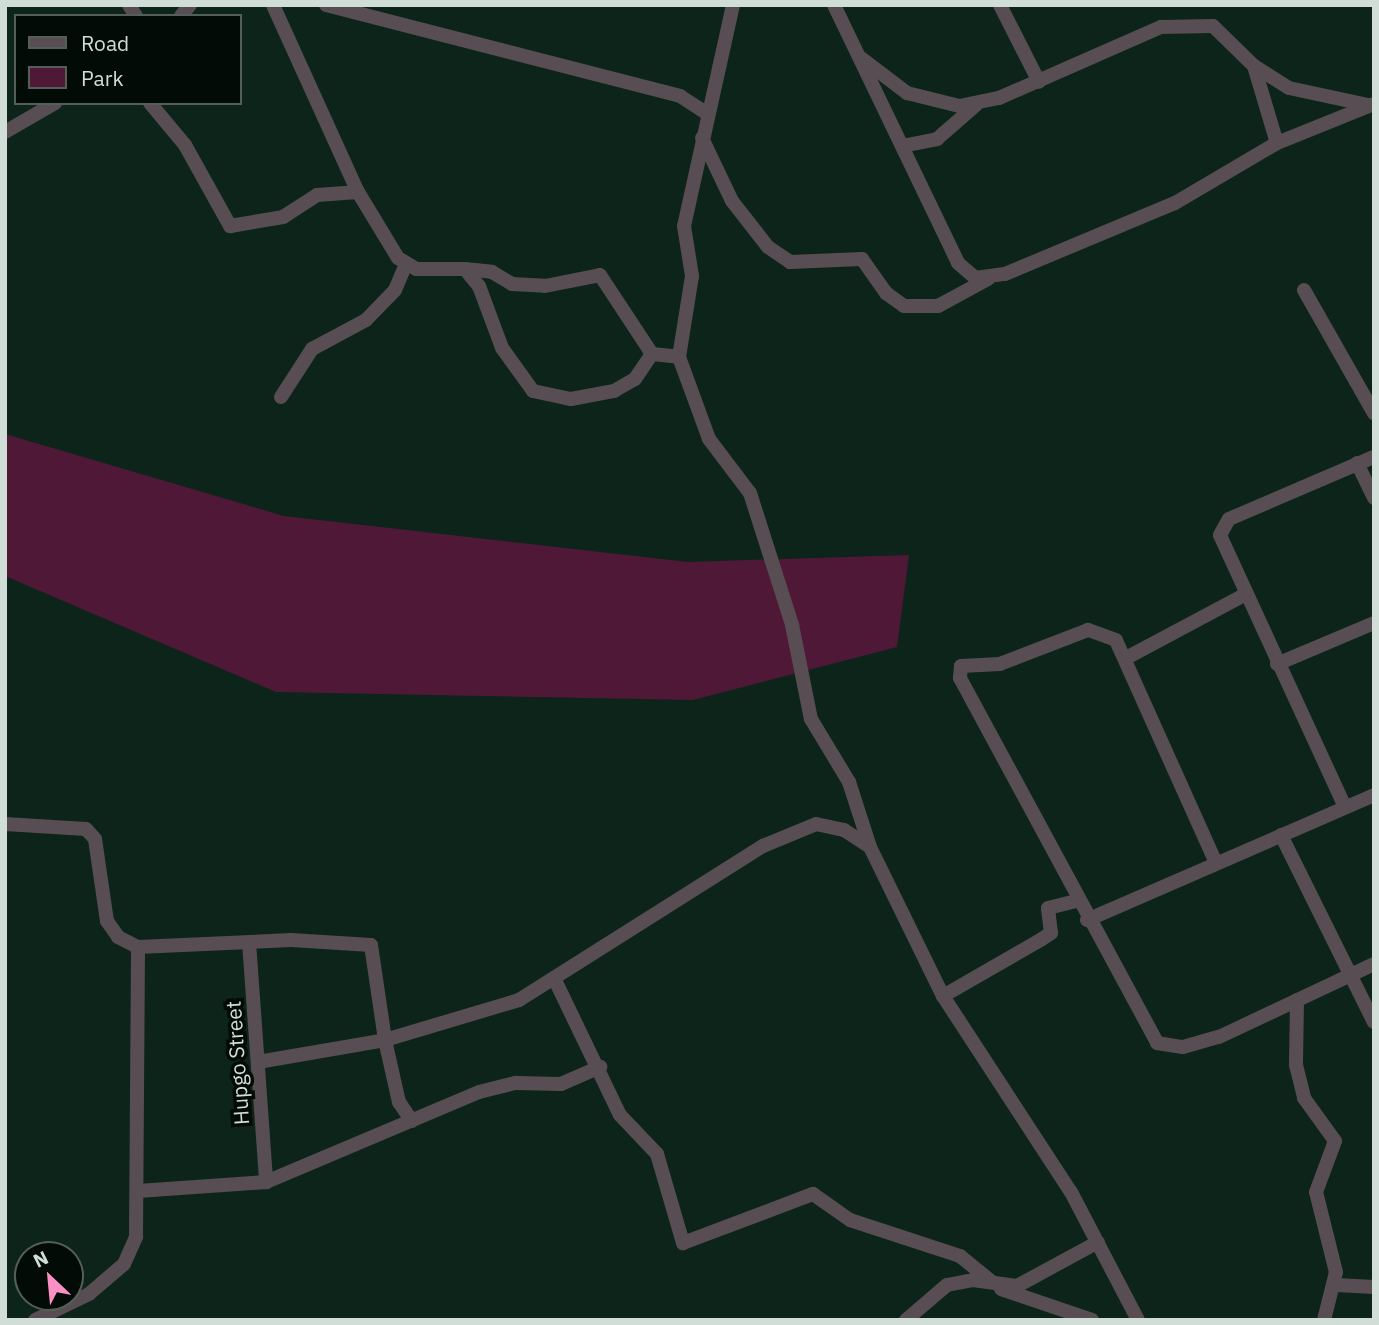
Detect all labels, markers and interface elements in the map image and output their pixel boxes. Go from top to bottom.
legend [14,14,242,105]
text: Road [81,29,129,57]
text: Park [81,64,124,92]
street label: Hupgo Street [220,1000,254,1126]
north arrow [14,1241,84,1311]
text: N [29,1245,52,1273]

